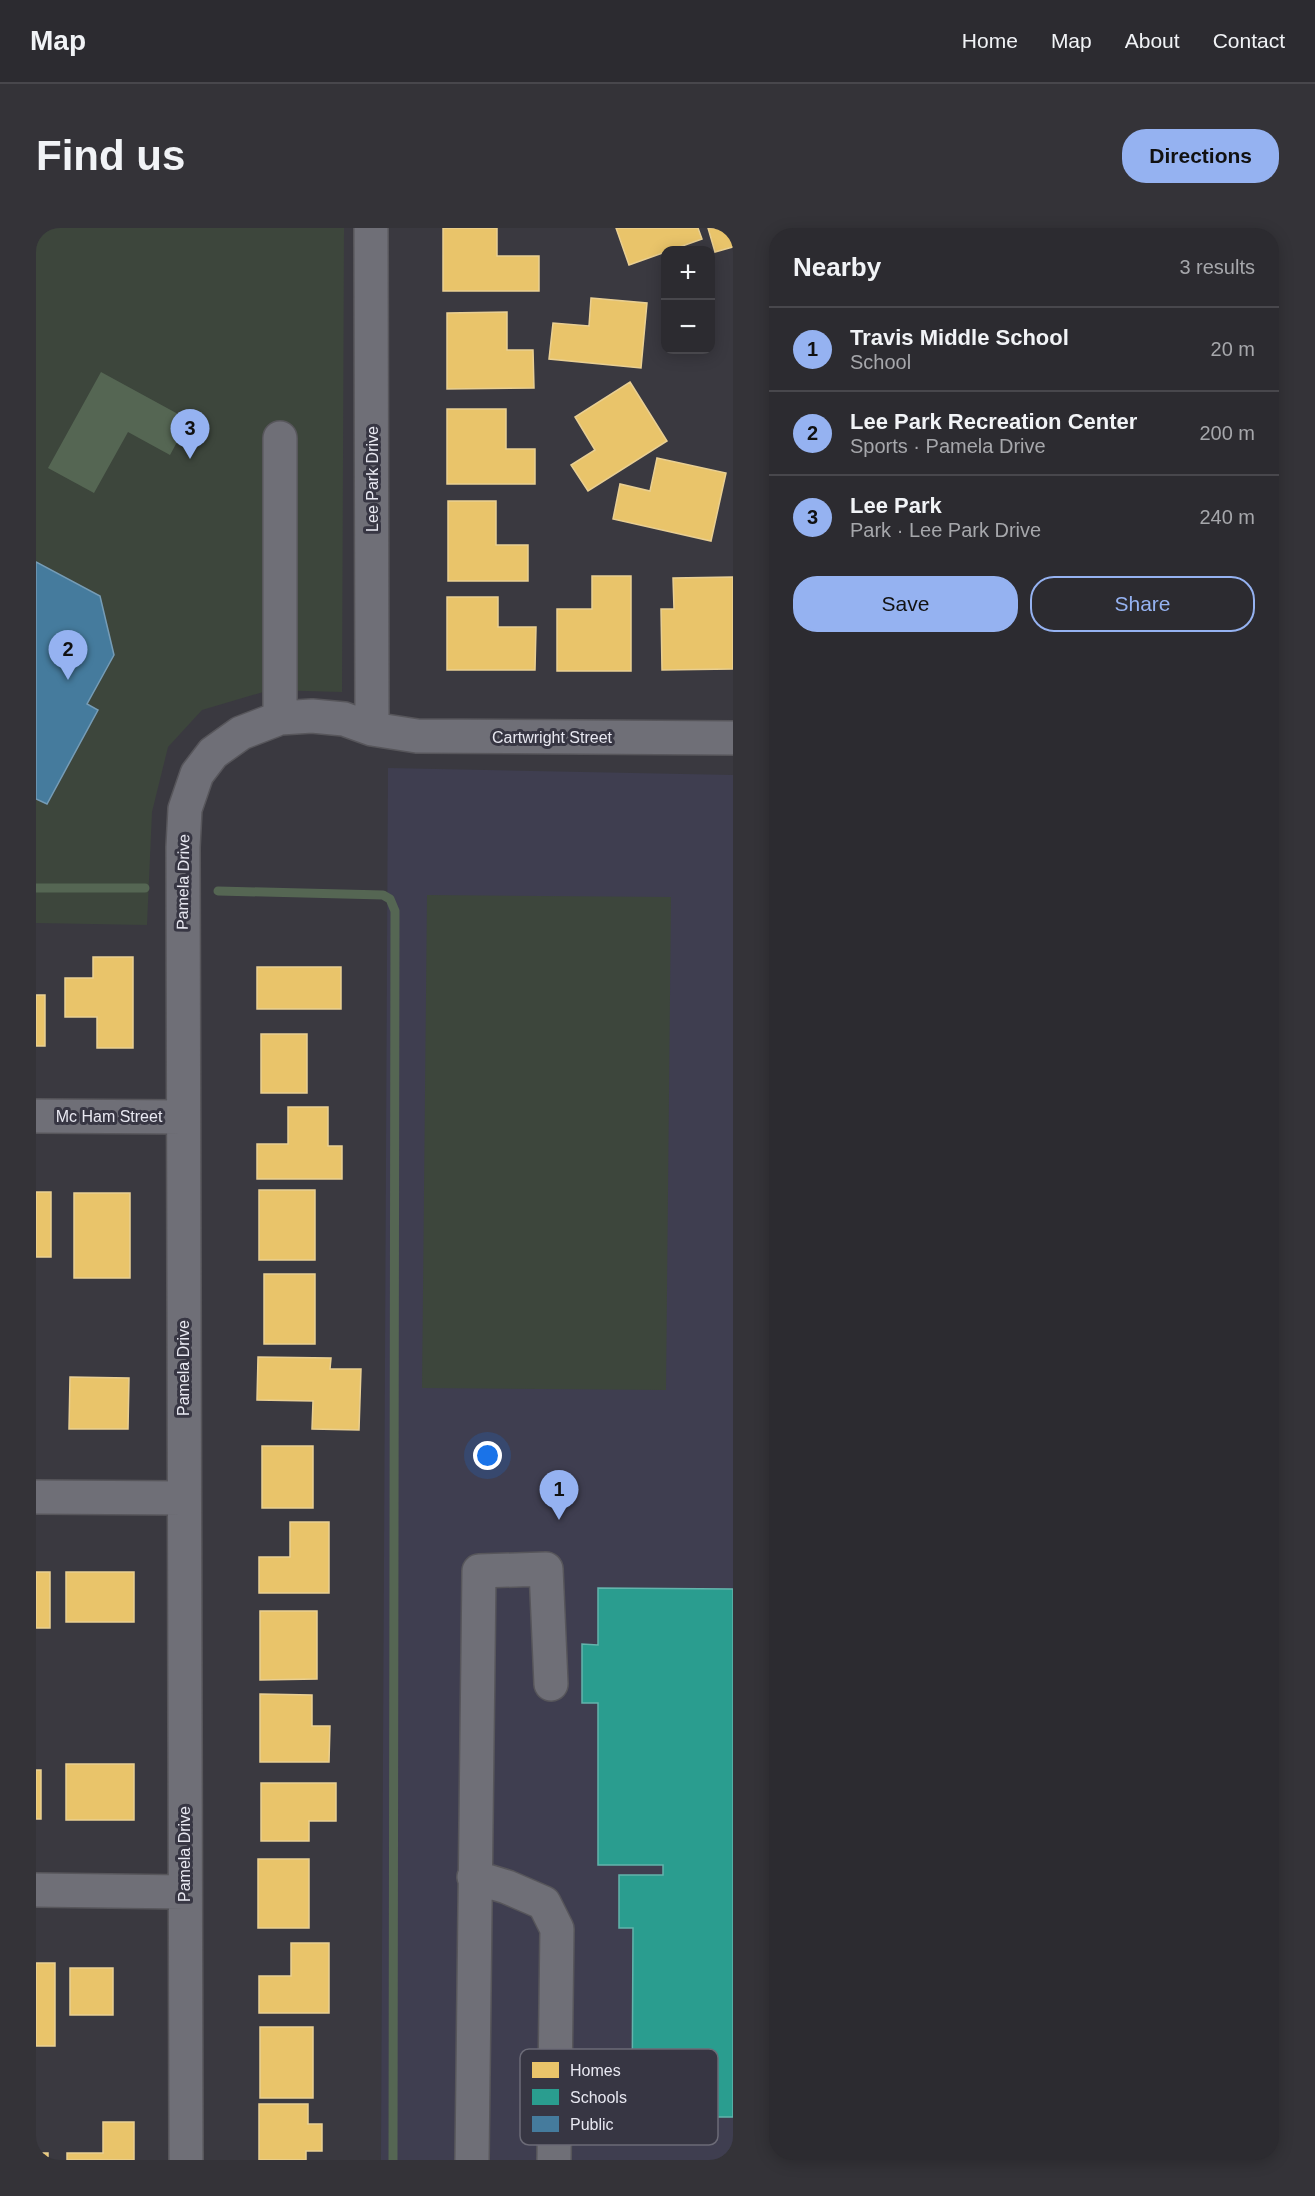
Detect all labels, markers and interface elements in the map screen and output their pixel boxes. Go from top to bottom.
text: Map [30,25,86,56]
text: Home [962,29,1018,52]
text: Map [1051,29,1092,52]
text: About [1125,29,1180,52]
text: Contact [1213,29,1285,52]
button: Directions [1122,129,1279,183]
text: Find us [36,132,185,179]
map controls [661,246,715,354]
button: + [661,246,715,300]
text: Nearby [793,252,881,282]
text: 3 results [1179,256,1255,278]
button: − [661,300,715,354]
text: Travis Middle School [850,325,1069,350]
text: 1 [807,338,818,360]
text: 20 m [1211,338,1255,360]
text: School [850,351,911,373]
text: Lee Park Recreation Center [850,409,1137,434]
pin: 3 [170,410,210,459]
text: 2 [807,422,818,444]
text: 200 m [1199,422,1255,444]
street label: Lee Park Drive [364,426,381,532]
text: Sports · Pamela Drive [850,435,1046,457]
text: Lee Park [850,493,942,518]
text: 3 [807,506,818,528]
text: 240 m [1199,506,1255,528]
text: Park · Lee Park Drive [850,519,1041,541]
button: Save [793,576,1018,632]
button: Share [1030,576,1255,632]
pin: 2 [48,630,87,680]
street label: Cartwright Street [492,729,613,746]
street label: Pamela Drive [174,834,192,930]
street label: Mc Ham Street [56,1108,163,1125]
street label: Pamela Drive [175,1320,192,1416]
your location [473,1441,502,1470]
pin: 1 [540,1470,578,1520]
street label: Pamela Drive [176,1806,193,1902]
legend [520,2049,718,2145]
text: Homes [570,2062,621,2079]
text: Schools [570,2089,627,2106]
text: Public [570,2116,614,2133]

